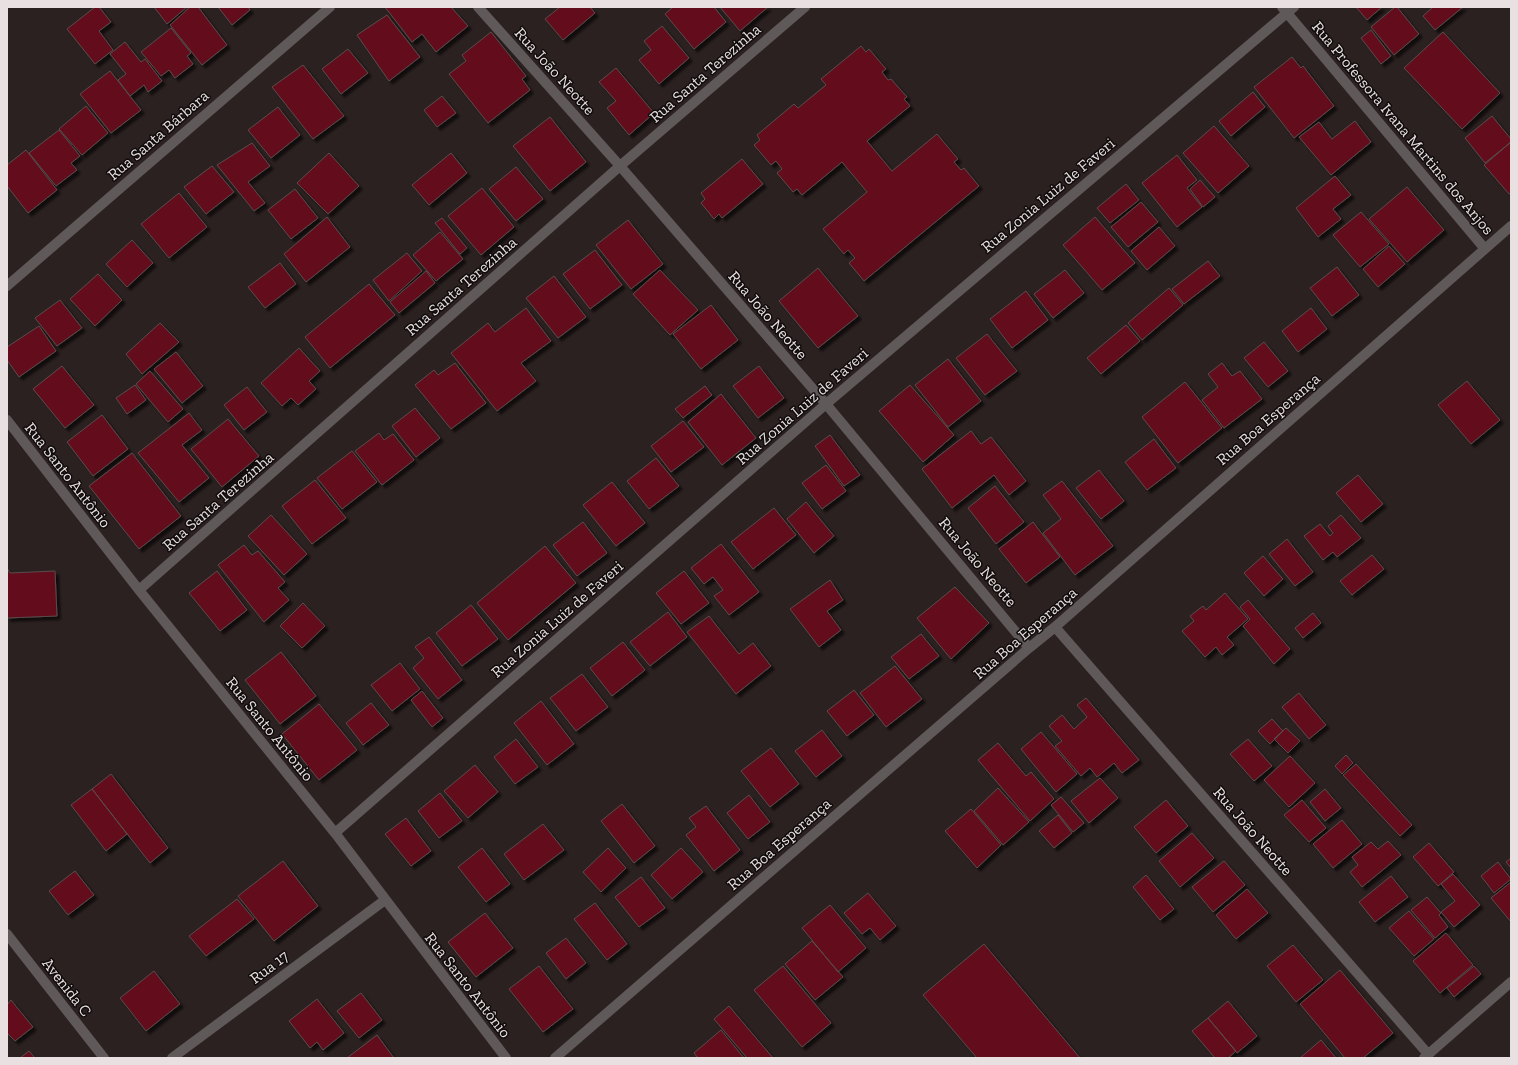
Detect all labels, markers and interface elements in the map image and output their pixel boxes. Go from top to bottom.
street label: Rua Professora Ivana Martins dos Anjos [1308,17,1498,239]
street label: Rua Santa Terezinha [646,19,765,126]
street label: Rua João Neotte [511,23,599,119]
street label: Rua Santa Bárbara [104,86,213,184]
street label: Rua Zonia Luiz de Faveri [977,133,1119,256]
street label: Rua Santa Terezinha [402,232,521,339]
street label: Rua João Neotte [724,267,812,363]
street label: Rua Zonia Luiz de Faveri [732,343,872,468]
street label: Rua Boa Esperança [1212,369,1324,469]
street label: Rua Santo Antônio [21,419,115,531]
street label: Rua Santa Terezinha [159,447,278,554]
street label: Rua João Neotte [935,513,1021,611]
street label: Rua Zonia Luiz de Faveri [487,556,627,681]
street label: Rua Boa Esperança [969,583,1081,683]
street label: Rua Santo Antônio [222,673,318,785]
street label: Rua João Neotte [1209,783,1297,879]
street label: Rua Boa Esperança [723,794,835,894]
street label: Rua Santo Antônio [421,929,515,1041]
street label: Rua 17 [246,946,293,988]
street label: Avenida C [38,954,96,1020]

